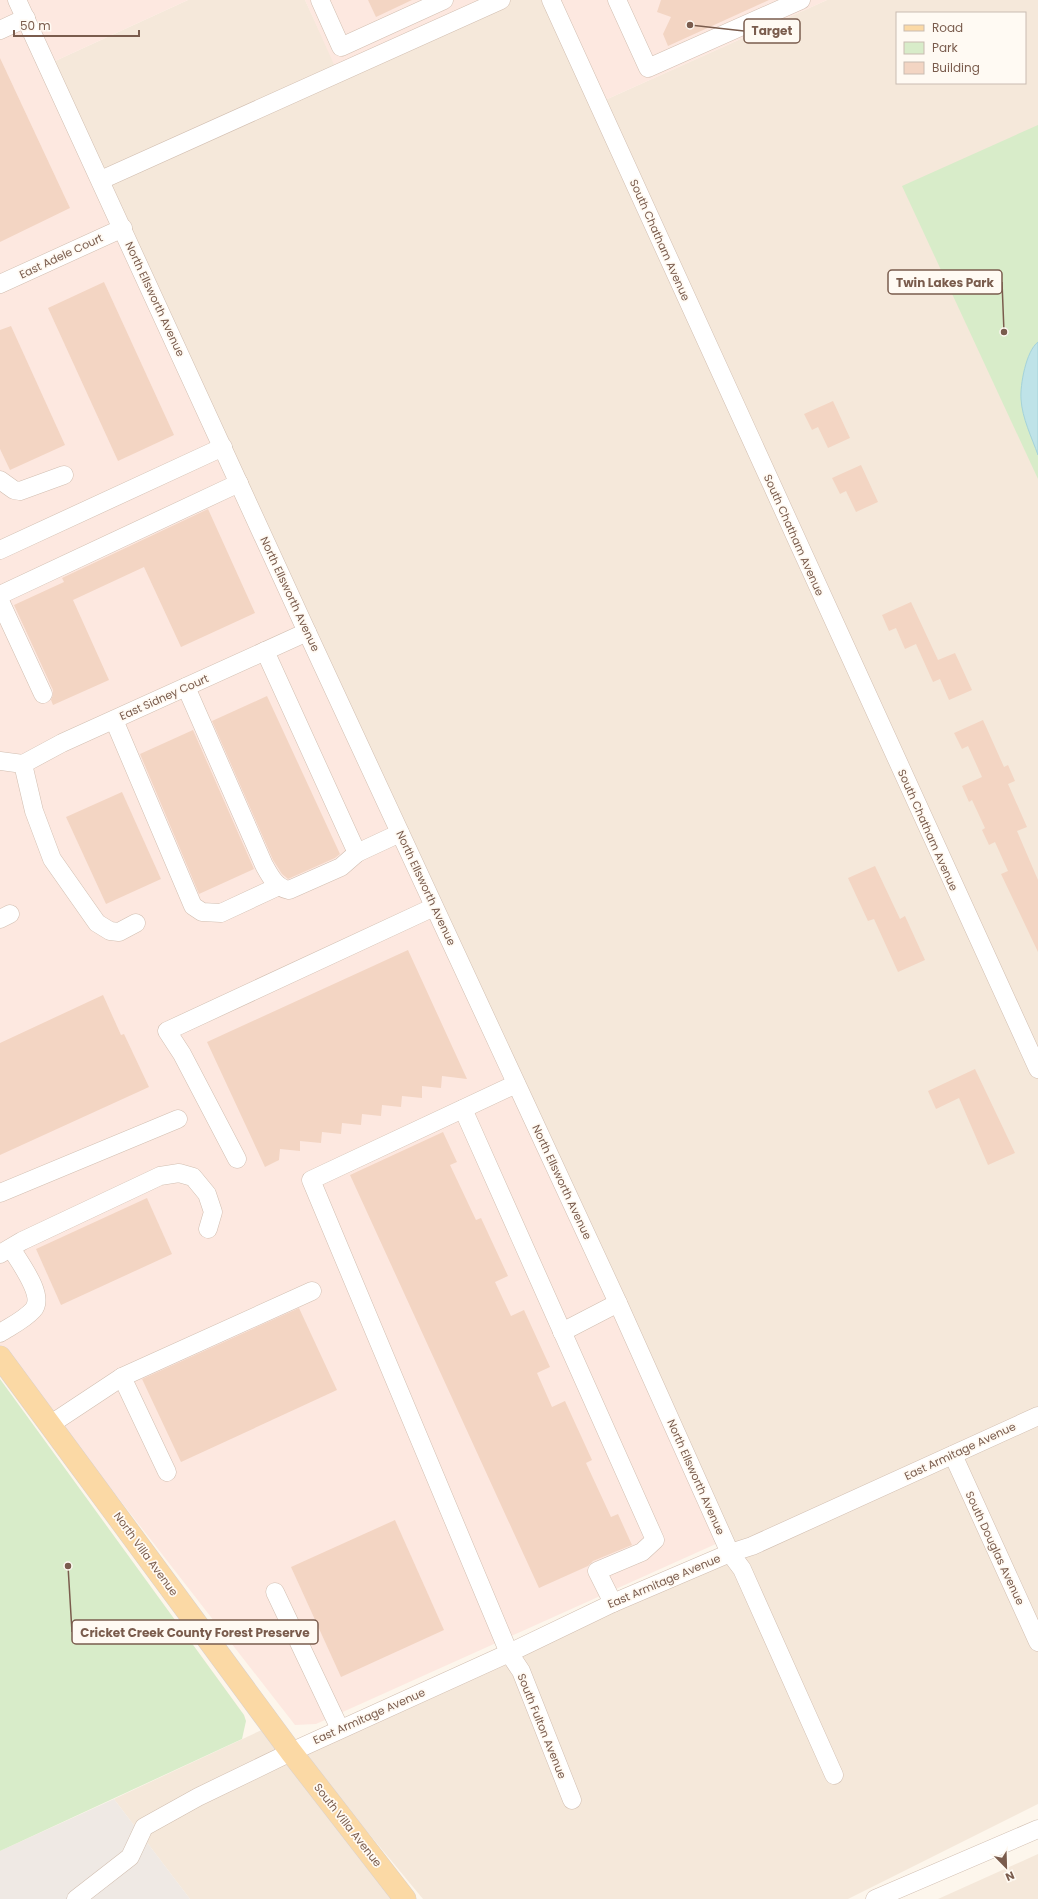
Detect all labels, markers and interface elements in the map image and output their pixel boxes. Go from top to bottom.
scale bar [14,12,139,38]
legend [896,12,1026,84]
text: 50 m [20,17,51,34]
callout: Target [744,19,800,43]
text: Road [932,19,963,36]
text: Target [752,22,793,39]
text: Park [932,39,959,56]
text: Building [932,59,980,76]
street label: South Chatham Avenue [626,177,694,303]
street label: East Adele Court [17,230,105,282]
street label: North Ellsworth Avenue [121,239,189,359]
callout: Twin Lakes Park [888,270,1002,294]
text: Twin Lakes Park [896,274,994,291]
street label: South Chatham Avenue [760,472,828,598]
street label: North Ellsworth Avenue [256,534,324,654]
street label: East Sidney Court [117,670,211,724]
street label: South Chatham Avenue [894,767,962,893]
street label: North Ellsworth Avenue [392,828,460,948]
street label: North Ellsworth Avenue [528,1122,596,1242]
street label: North Ellsworth Avenue [663,1417,729,1538]
street label: East Armitage Avenue [902,1418,1018,1484]
street label: South Douglas Avenue [962,1488,1029,1608]
street label: North Villa Avenue [110,1509,182,1599]
street label: East Armitage Avenue [605,1550,723,1612]
callout: Cricket Creek County Forest Preserve [72,1620,318,1644]
text: Cricket Creek County Forest Preserve [80,1624,310,1641]
street label: South Fulton Avenue [514,1671,570,1781]
street label: East Armitage Avenue [310,1684,428,1748]
street label: South Villa Avenue [310,1780,386,1870]
north arrow [986,1847,1026,1887]
text: N [1003,1867,1017,1885]

